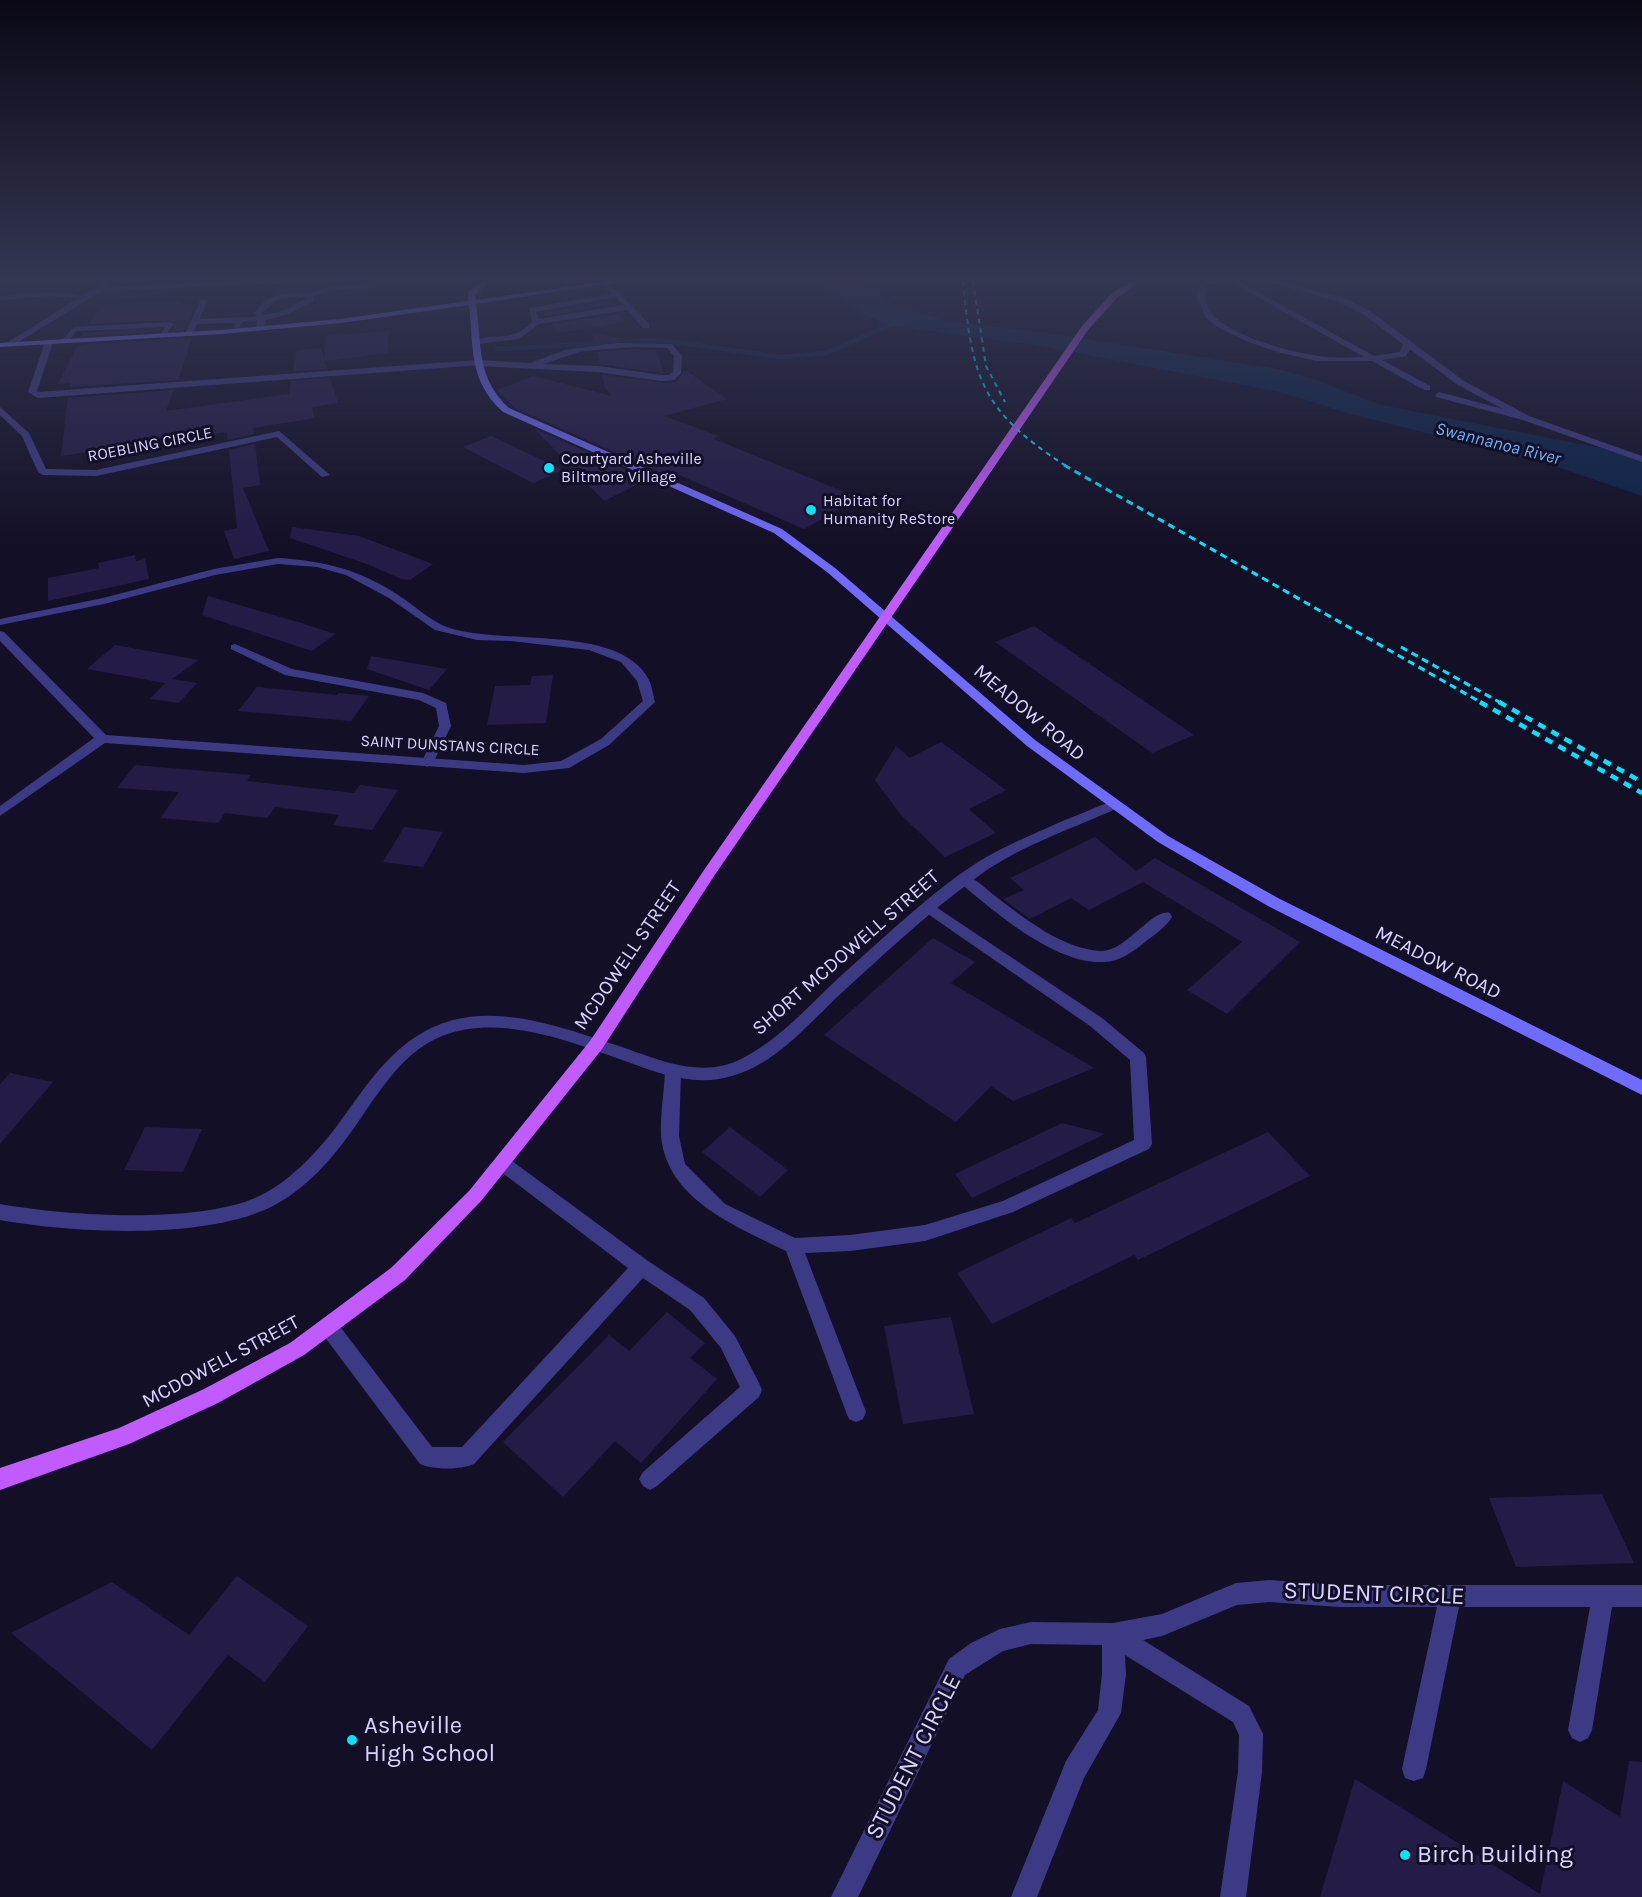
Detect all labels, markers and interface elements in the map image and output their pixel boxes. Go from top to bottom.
water label: Swannanoa River [1433,418,1563,470]
street label: ROEBLING CIRCLE [86,424,214,466]
place label: Courtyard Asheville Biltmore Village [561,449,702,487]
marker: Courtyard Asheville Biltmore Village [542,461,556,475]
place label: Habitat for Humanity ReStore [823,491,955,529]
marker: Habitat for Humanity ReStore [804,503,818,517]
street label: MEADOW ROAD [968,659,1090,767]
street label: SAINT DUNSTANS CIRCLE [360,732,540,760]
street label: SHORT MCDOWELL STREET [748,865,944,1041]
street label: MCDOWELL STREET [569,877,687,1035]
street label: MEADOW ROAD [1371,921,1505,1005]
street label: MCDOWELL STREET [138,1310,304,1414]
street label: STUDENT CIRCLE [1283,1576,1465,1612]
street label: STUDENT CIRCLE [860,1670,968,1844]
place label: Asheville High School [364,1712,495,1768]
marker: Asheville High School [345,1733,359,1747]
place label: Birch Building [1417,1841,1573,1869]
marker: Birch Building [1398,1848,1412,1862]

